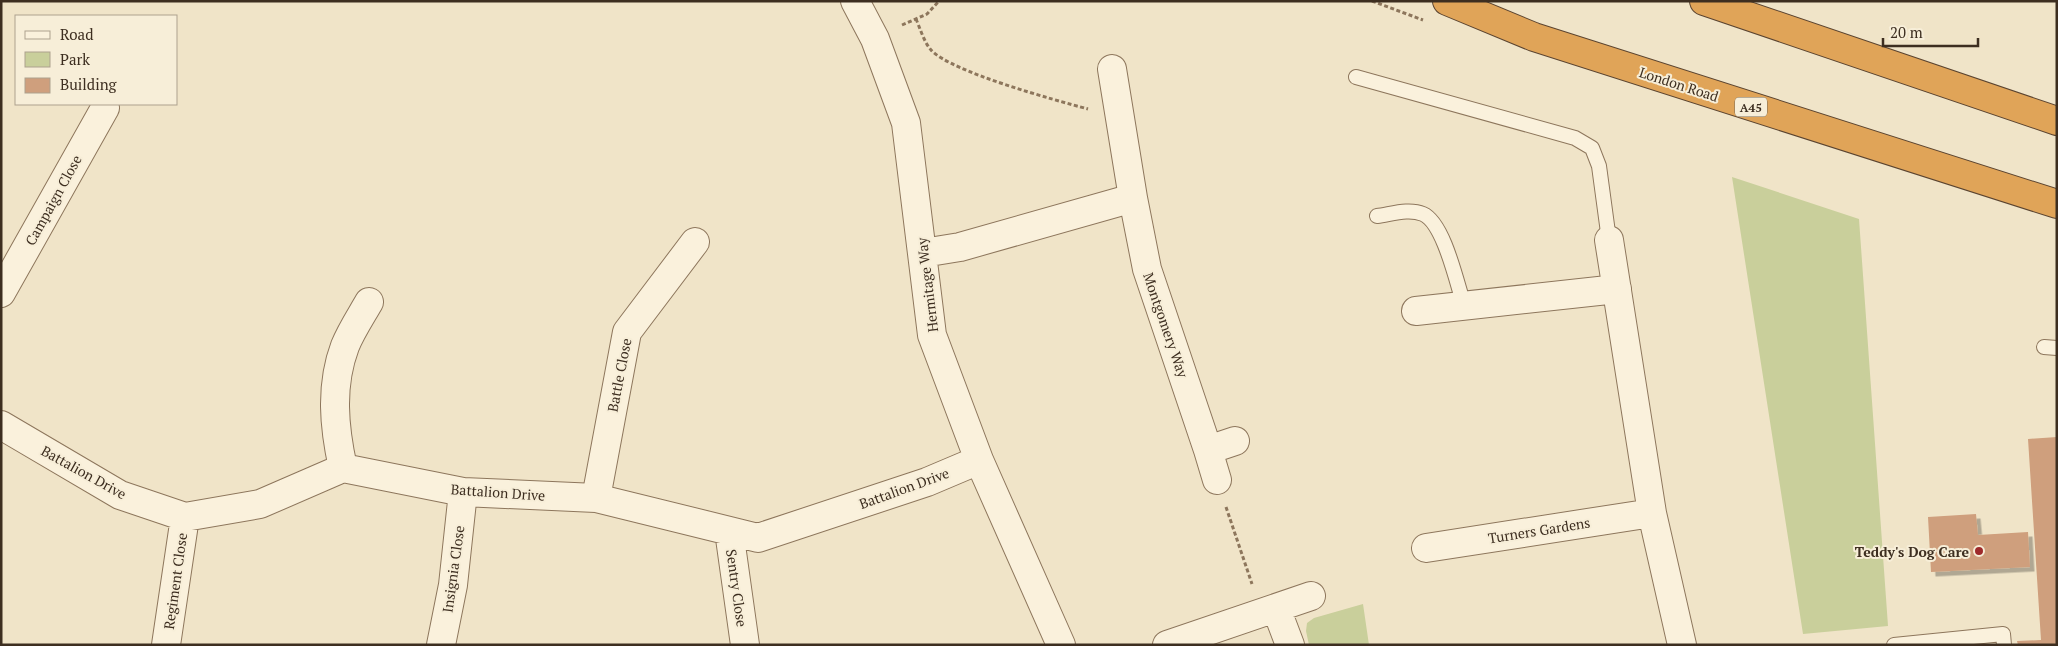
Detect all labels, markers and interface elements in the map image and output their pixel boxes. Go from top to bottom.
legend [15,15,178,105]
scale bar [1883,15,1978,47]
text: 20 m [1890,22,1923,42]
text: Road [60,24,93,44]
text: Park [60,49,90,69]
street label: London Road [1637,62,1721,106]
text: Building [60,74,118,94]
road number: A45 [1735,98,1767,116]
street label: Campaign Close [20,151,86,249]
street label: Hermitage Way [912,236,942,333]
street label: Montgomery Way [1139,270,1193,381]
street label: Battle Close [603,336,635,414]
street label: Battalion Drive [38,441,130,503]
street label: Battalion Drive [856,463,952,513]
street label: Battalion Drive [450,479,546,505]
street label: Turners Gardens [1487,513,1591,547]
street label: Insignia Close [437,524,469,614]
street label: Regiment Close [159,531,191,631]
place label: Teddy's Dog Care [1855,542,1969,561]
marker: Teddy's Dog Care [1973,545,1985,557]
street label: Sentry Close [722,548,752,628]

